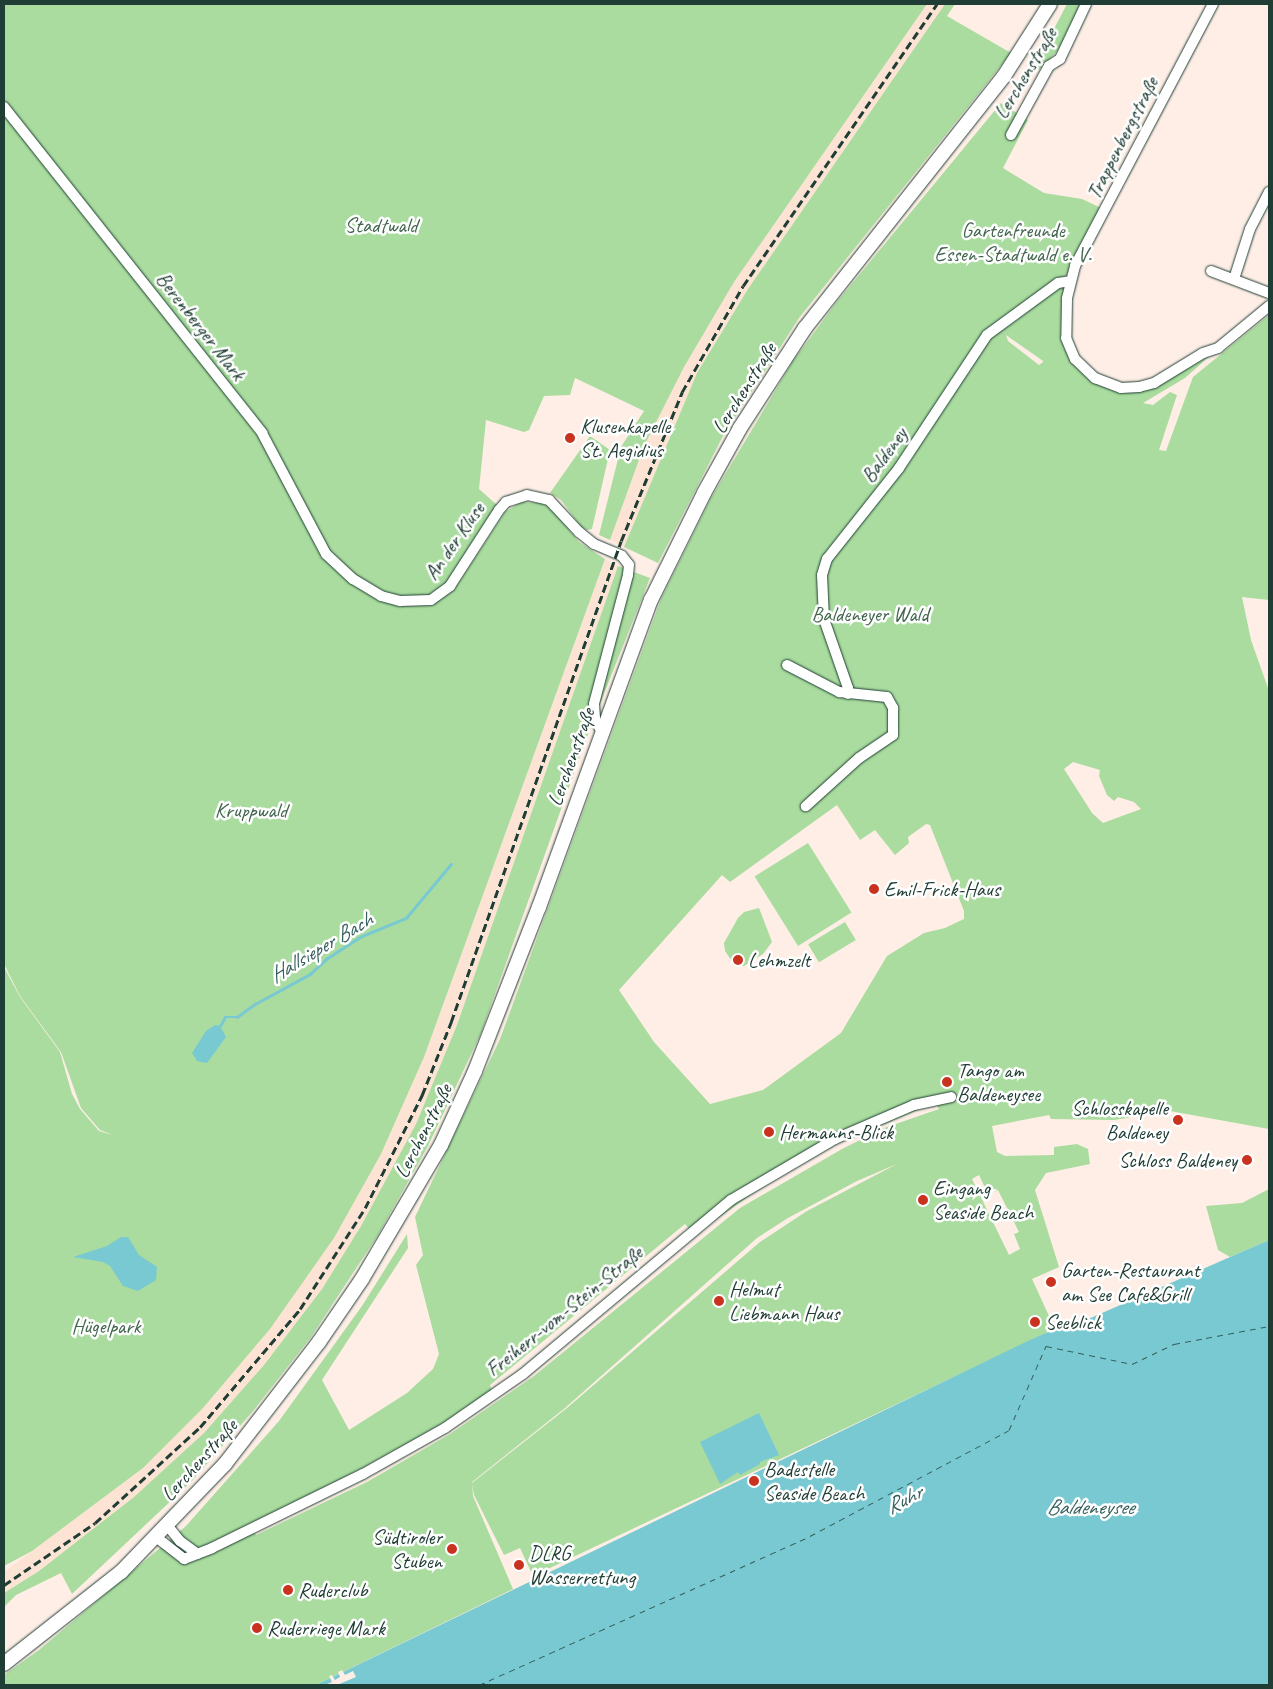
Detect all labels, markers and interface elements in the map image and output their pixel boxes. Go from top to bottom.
street label: Lerchenstraße [988,23,1062,123]
street label: Trappenbergstraße [1080,73,1164,203]
park label: Stadtwald [344,212,418,238]
park label: Gartenfreunde Essen-Stadtwald e. V. [934,217,1092,267]
street label: Berenberger Mark [151,266,251,386]
street label: Lerchenstraße [706,338,782,438]
place label: Klusenkapelle St. Aegidius [580,413,670,463]
street label: Baldeney [856,422,912,488]
marker: Klusenkapelle St. Aegidius [564,432,576,444]
street label: An der Kluse [418,498,490,584]
park label: Baldeneyer Wald [811,601,929,627]
street label: Lerchenstraße [542,705,600,809]
park label: Kruppwald [215,797,287,823]
place label: Emil-Frick-Haus [884,876,1000,902]
marker: Emil-Frick-Haus [868,883,880,895]
water label: Hallsieper Bach [265,907,377,989]
place label: Lehmzelt [748,947,810,973]
marker: Lehmzelt [732,954,744,966]
place label: Tango am Baldeneysee [957,1057,1040,1107]
marker: Tango am Baldeneysee [941,1076,953,1088]
street label: Lerchenstraße [389,1080,457,1182]
place label: Schlosskapelle Baldeney [1071,1095,1168,1145]
marker: Schlosskapelle Baldeney [1172,1114,1184,1126]
place label: Hermanns-Blick [779,1119,893,1145]
marker: Hermanns-Blick [763,1126,775,1138]
place label: Schloss Baldeney [1118,1147,1237,1173]
marker: Schloss Baldeney [1241,1154,1253,1166]
place label: Eingang Seaside Beach [933,1175,1032,1225]
marker: Eingang Seaside Beach [917,1194,929,1206]
street label: Freiherr-vom-Stein-Straße [481,1240,647,1382]
place label: Garten-Restaurant am See Cafe&Grill [1061,1257,1199,1307]
place label: Helmut Liebmann Haus [729,1276,839,1326]
marker: Garten-Restaurant am See Cafe&Grill [1045,1276,1057,1288]
marker: Helmut Liebmann Haus [713,1295,725,1307]
place label: Seeblick [1045,1309,1101,1335]
park label: Hügelpark [71,1313,141,1339]
marker: Seeblick [1029,1316,1041,1328]
street label: Lerchenstraße [156,1414,242,1506]
place label: Badestelle Seaside Beach [764,1456,863,1506]
marker: Badestelle Seaside Beach [748,1475,760,1487]
water label: Ruhr [881,1480,927,1520]
water label: Baldeneysee [1047,1495,1133,1521]
place label: Südtiroler Stuben [372,1524,442,1574]
place label: DLRG Wasserrettung [529,1540,635,1590]
marker: Südtiroler Stuben [446,1543,458,1555]
marker: DLRG Wasserrettung [513,1559,525,1571]
place label: Ruderclub [298,1577,367,1603]
marker: Ruderclub [282,1584,294,1596]
place label: Ruderriege Mark [267,1615,385,1641]
marker: Ruderriege Mark [251,1622,263,1634]

